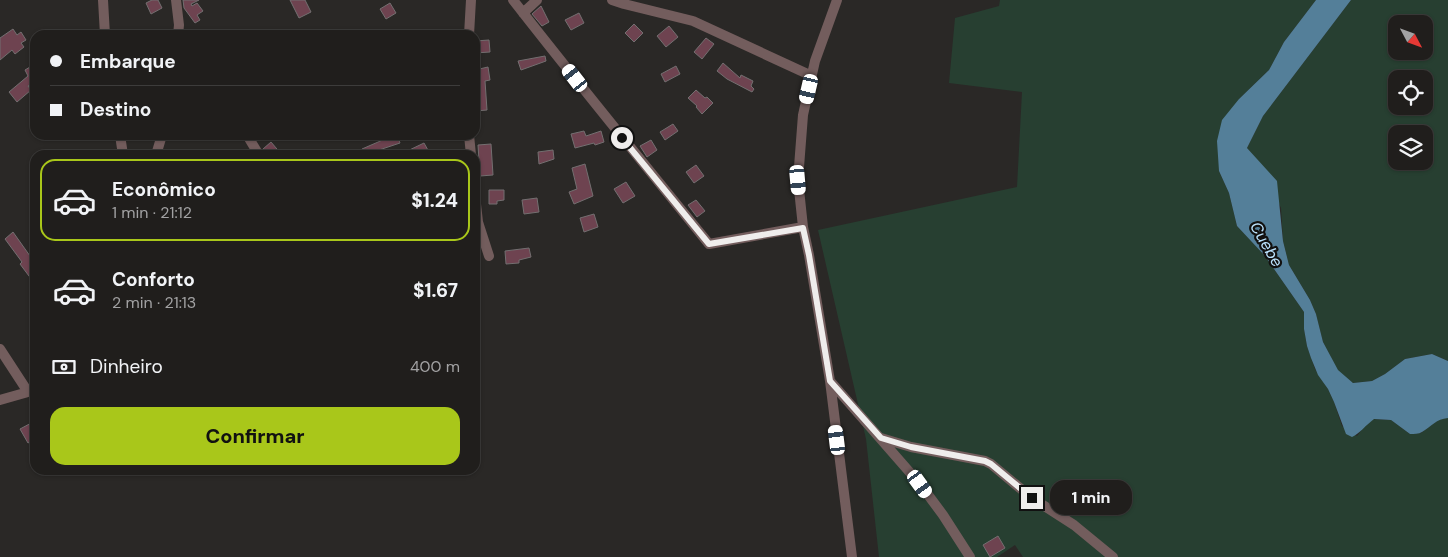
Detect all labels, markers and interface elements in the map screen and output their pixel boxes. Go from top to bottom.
north arrow [1388,15,1432,60]
map controls [1388,15,1433,170]
text: Embarque [80,49,176,74]
car [559,62,590,94]
button: locate [1388,70,1433,115]
car [798,73,819,105]
text: Destino [80,97,151,122]
button: layers [1388,125,1433,170]
route start [611,127,633,149]
car [789,164,806,196]
text: Econômico [112,177,216,202]
icon: car [52,178,97,223]
text: $1.24 [411,188,458,213]
text: 1 min · 21:12 [112,202,192,223]
water label: Cuebe [1245,218,1288,271]
text: Conforto [112,267,195,292]
icon: car [52,268,97,313]
text: $1.67 [413,278,458,303]
text: 2 min · 21:13 [112,292,196,313]
icon: cash [50,353,78,381]
text: Dinheiro [90,354,163,379]
text: 400 m [410,356,460,377]
button: Confirmar [50,407,460,465]
car [827,424,846,456]
car [905,467,934,501]
callout: 1 min [1050,480,1132,516]
route end [1021,487,1043,509]
text: 1 min [1071,487,1111,508]

